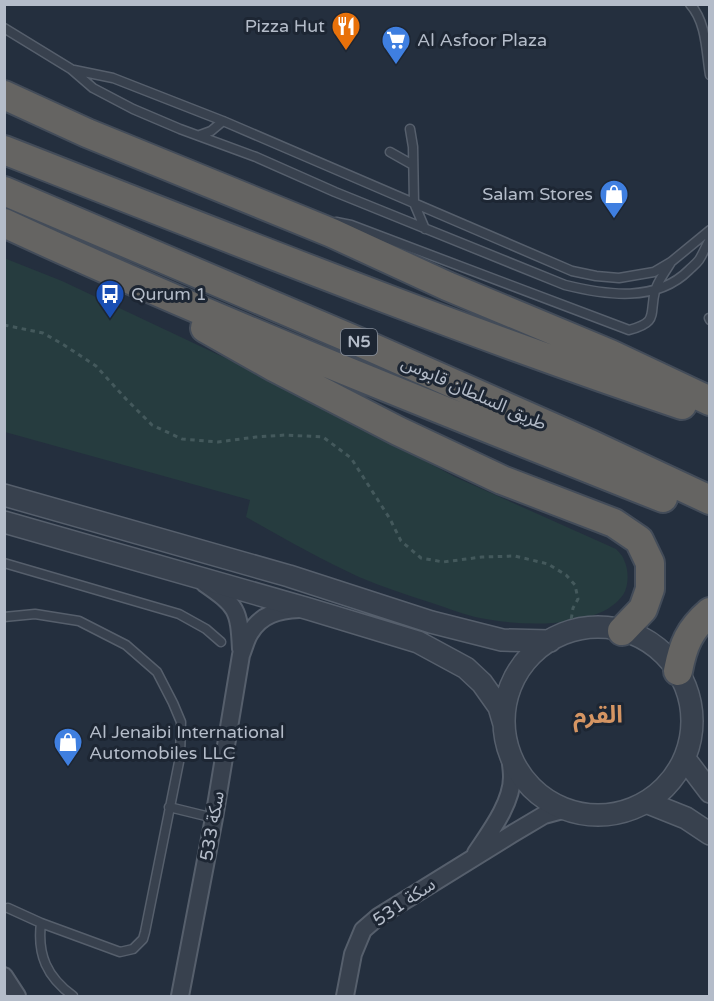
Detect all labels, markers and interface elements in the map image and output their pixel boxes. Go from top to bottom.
restaurant icon: Pizza Hut [330,10,362,52]
place label: Pizza Hut [245,15,325,37]
supermarket icon: Al Asfoor Plaza [380,24,412,66]
place label: Al Asfoor Plaza [417,29,547,51]
shop icon: Salam Stores [598,178,630,220]
place label: Salam Stores [482,183,593,205]
bus stop icon: Qurum 1 [94,278,126,320]
place label: Qurum 1 [131,283,207,305]
road number: N5 [341,329,377,355]
street label: طريق السلطان قابوس [398,351,550,435]
district label: القرم [573,701,623,733]
place label: Al Jenaibi International Automobiles LLC [89,721,284,764]
shop icon: Al Jenaibi International Automobiles LLC [52,726,84,768]
street label: سكة 533 [195,789,229,863]
street label: سكة 531 [369,873,439,931]

